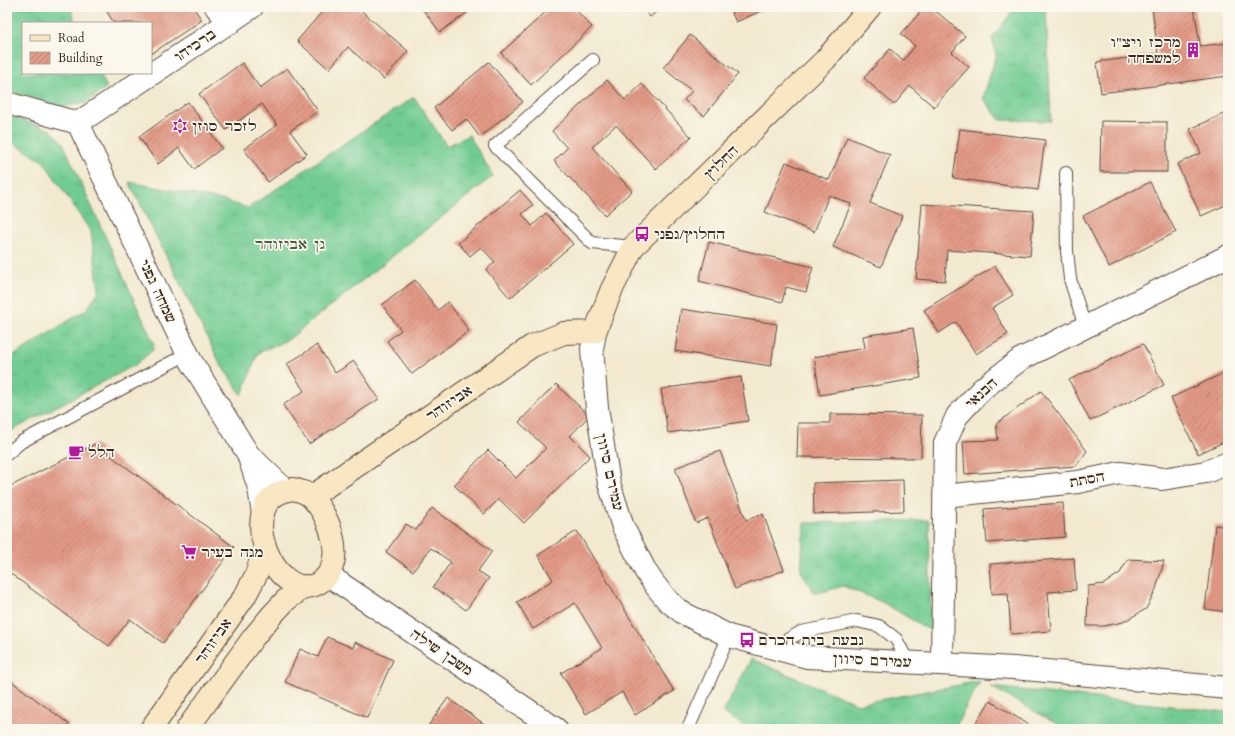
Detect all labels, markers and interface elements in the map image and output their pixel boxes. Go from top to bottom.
legend [22,22,152,74]
street label: ברכיהו [171,24,220,66]
text: Road [58,30,85,46]
place label: מרכז ויצ"ו למשפחה [1110,33,1181,68]
building icon: מרכז ויצ"ו למשפחה [1184,41,1202,59]
text: Building [58,50,103,66]
synagogue icon: לזכר סוזן [171,117,189,135]
place label: לזכר סוזן [192,117,257,136]
street label: החלוץ [700,141,743,183]
bus stop icon: החלוץ/גפני [633,225,651,243]
place label: החלוץ/גפני [654,225,725,244]
park label: גן אביזוהר [255,235,325,254]
street label: שמחה גפני [135,256,181,326]
street label: הבנאי [961,374,1002,413]
street label: אביזוהר [422,381,476,426]
street label: עמירם סיוון [591,431,628,513]
cafe icon: הלל [67,443,85,461]
place label: הלל [88,443,115,462]
street label: הסתת [1068,467,1106,492]
supermarket icon: מגה בעיר [180,543,198,561]
place label: מגה בעיר [201,543,264,562]
street label: אביזוהר [191,614,236,668]
street label: משכן שילה [407,625,477,680]
bus stop icon: גבעת בית הכרם [738,631,756,649]
place label: גבעת בית הכרם [759,631,864,650]
street label: עמירם סיוון [832,649,912,672]

